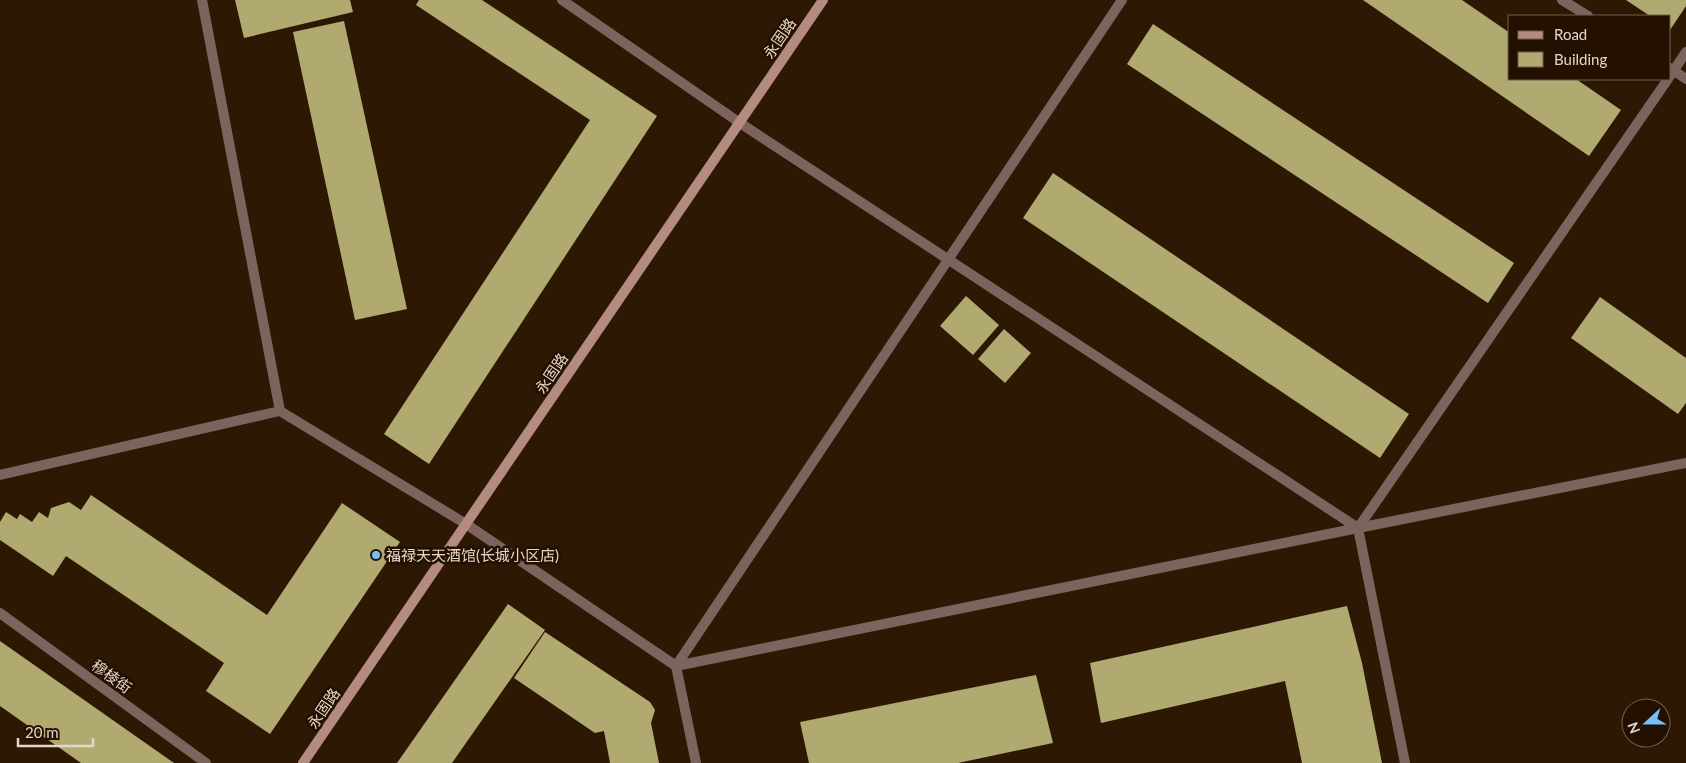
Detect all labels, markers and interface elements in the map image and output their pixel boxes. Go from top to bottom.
street label: 永固路 [759,14,799,62]
legend [1508,15,1671,80]
text: Road [1554,25,1587,43]
text: Building [1554,50,1607,68]
street label: 永固路 [531,349,571,397]
place label: 福禄天天酒馆(长城小区店) [386,546,559,564]
marker: 福禄天天酒馆(长城小区店) [370,549,382,561]
street label: 穆棱街 [89,655,135,697]
street label: 永固路 [303,684,343,732]
north arrow [1621,698,1671,748]
scale bar [18,716,92,748]
text: N [1624,720,1643,736]
text: 20 m [25,723,59,741]

